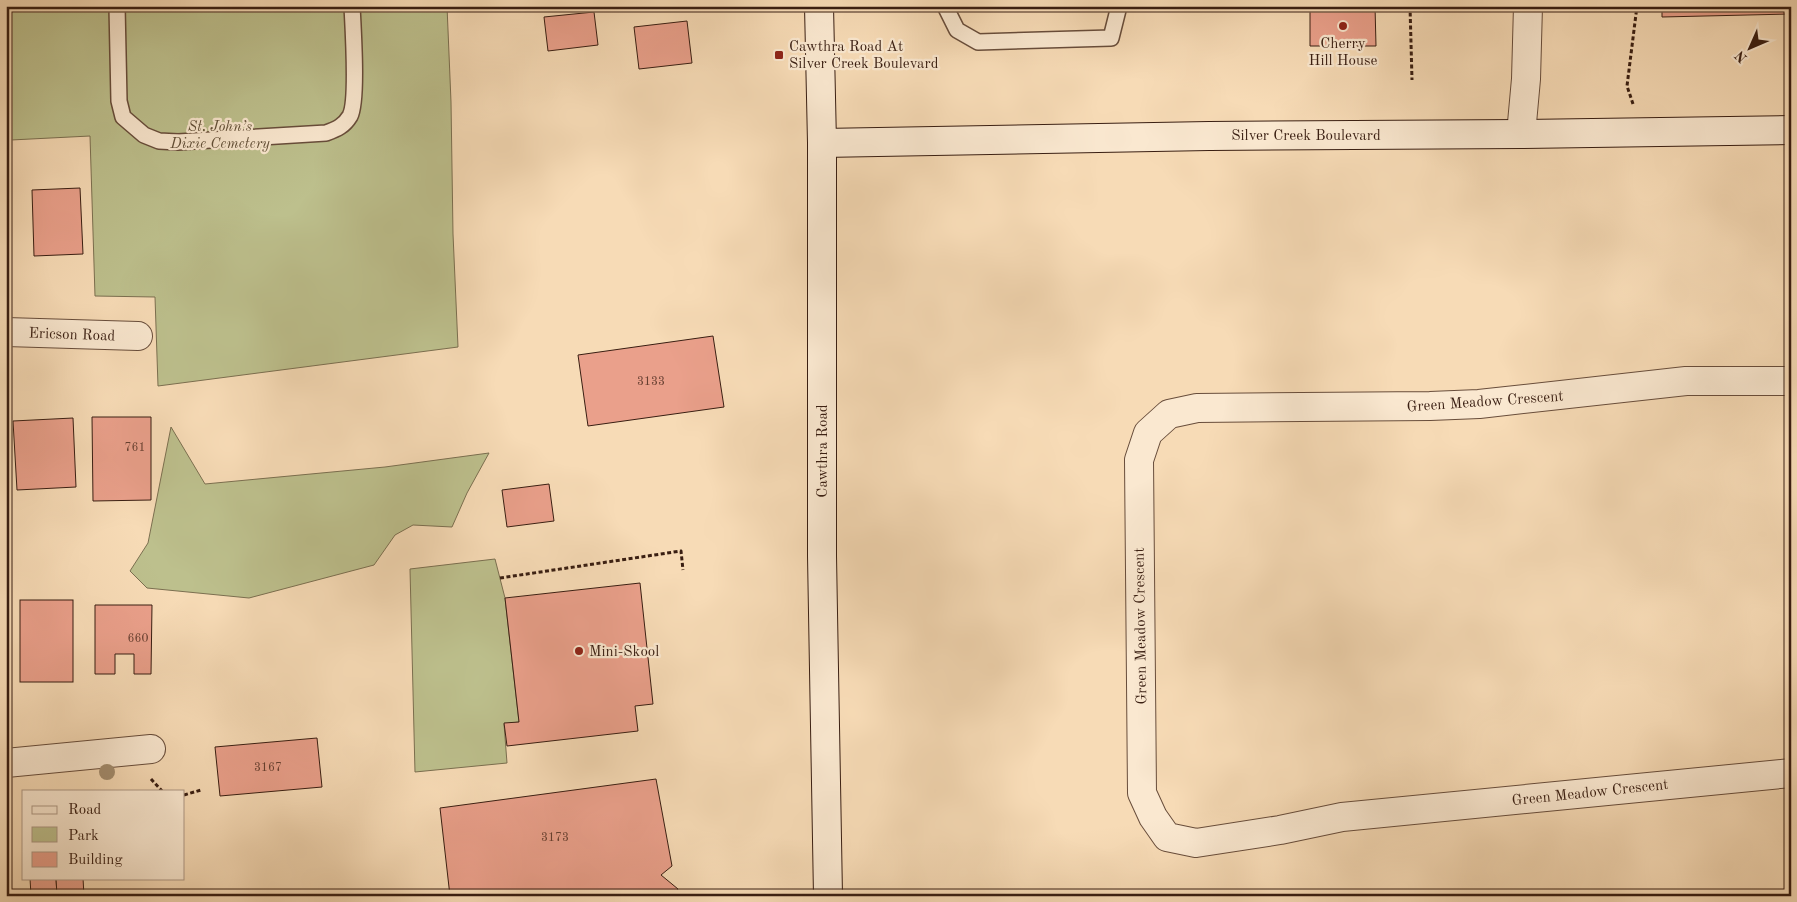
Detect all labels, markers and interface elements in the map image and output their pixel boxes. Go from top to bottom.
marker: Cherry Hill House [1337,20,1349,32]
north arrow [1724,22,1774,72]
place label: Cherry Hill House [1309,37,1378,69]
place label: Cawthra Road At Silver Creek Boulevard [789,40,939,72]
text: N [1733,48,1750,65]
marker: Cawthra Road At Silver Creek Boulevard [773,49,785,61]
park label: St. John’s Dixie Cemetery [169,120,270,152]
street label: Silver Creek Boulevard [1231,129,1381,144]
street label: Ericson Road [28,326,116,345]
house number: 3133 [637,376,665,388]
street label: Green Meadow Crescent [1406,390,1564,415]
street label: Cawthra Road [816,404,831,498]
house number: 761 [125,442,145,454]
street label: Green Meadow Crescent [1133,547,1150,705]
house number: 660 [128,633,148,645]
marker: Mini-Skool [573,645,585,657]
place label: Mini-Skool [589,645,659,660]
house number: 3167 [254,762,282,774]
street label: Green Meadow Crescent [1511,778,1669,809]
legend [22,790,185,880]
text: Road [68,803,102,818]
text: Park [68,829,99,844]
house number: 3173 [541,832,569,844]
text: Building [68,853,123,868]

